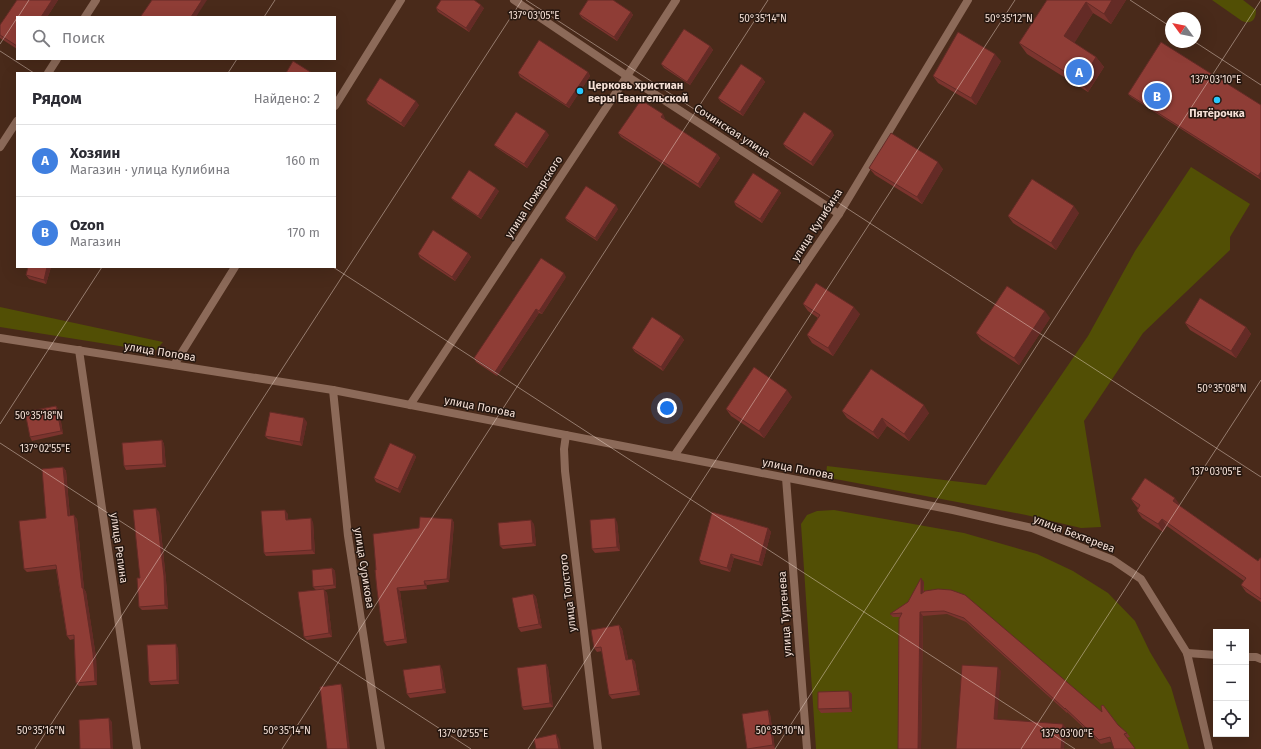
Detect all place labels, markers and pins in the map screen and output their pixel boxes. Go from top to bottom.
pin: A [1066,57,1092,87]
place label: Церковь христиан веры Евангельской [588,79,688,105]
pin: B [1144,81,1170,111]
marker: Церковь христиан веры Евангельской [575,86,585,96]
marker: Пятёрочка [1212,95,1222,105]
place label: Пятёрочка [1189,107,1245,120]

